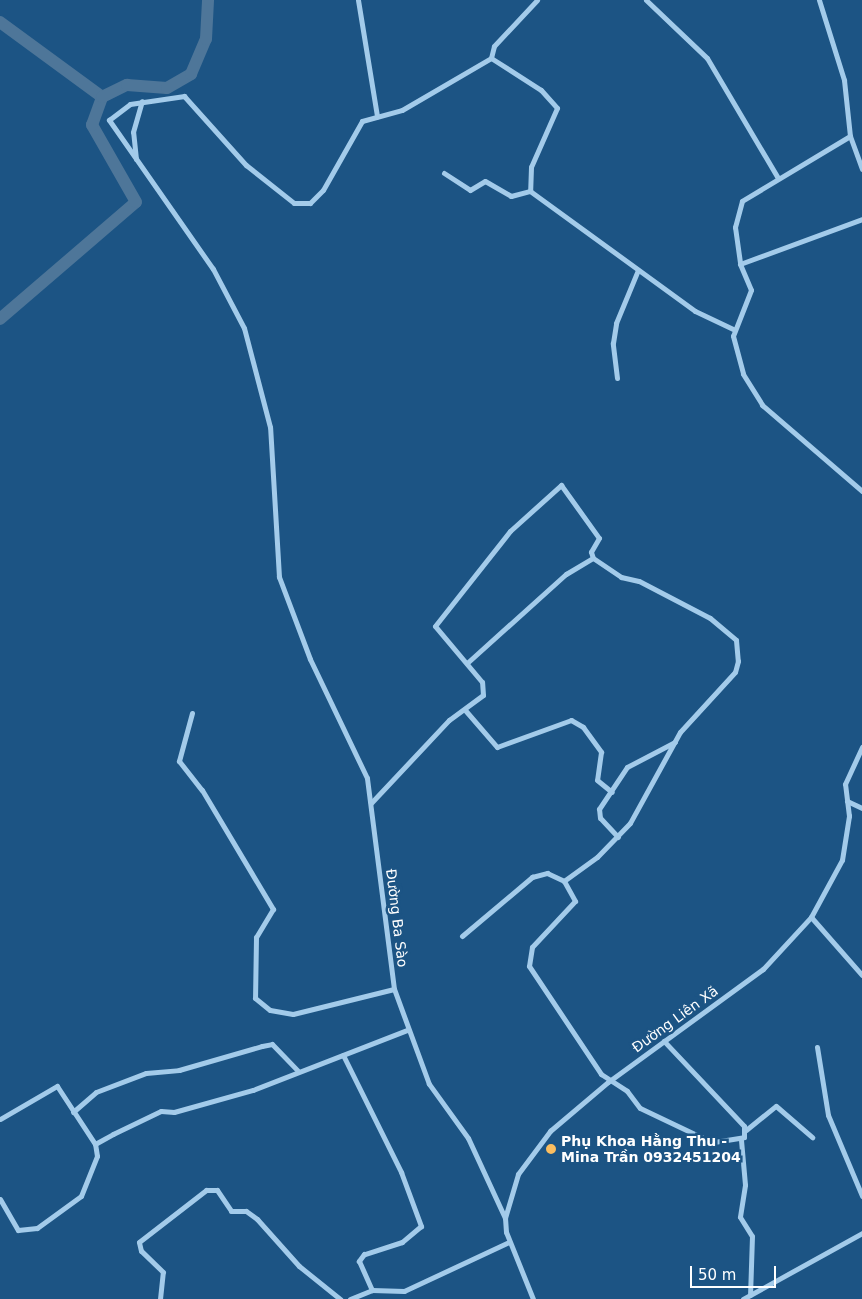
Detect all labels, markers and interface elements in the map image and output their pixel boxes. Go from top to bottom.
street label: Đường Ba Sào [383,868,411,968]
street label: Đường Liên Xã [629,982,721,1056]
place label: Phụ Khoa Hằng Thu - Mina Trần 0932451204 [561,1133,741,1166]
marker: Phụ Khoa Hằng Thu - Mina Trần 0932451204 [545,1143,557,1155]
scale bar [692,1256,778,1288]
text: 50 m [698,1266,736,1284]

